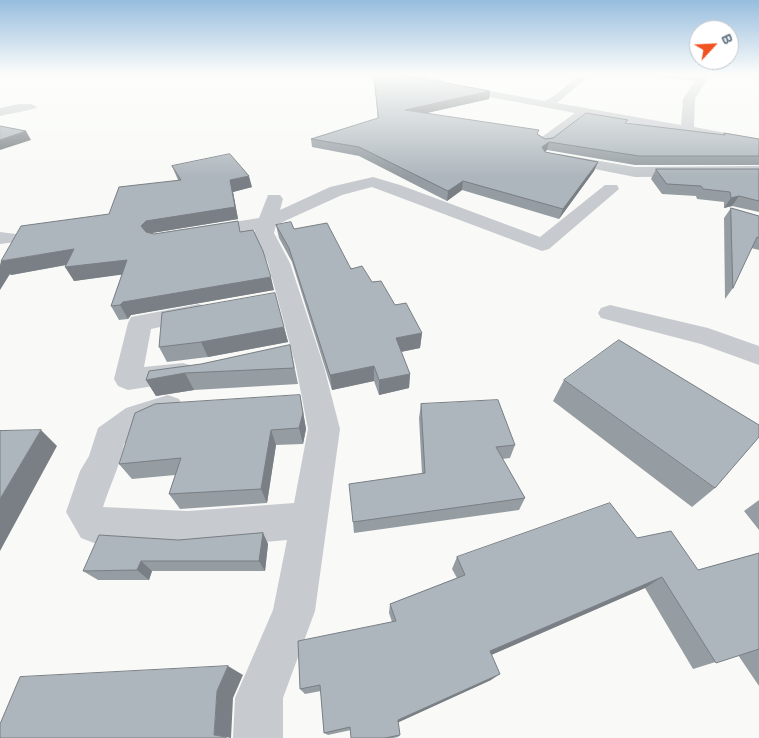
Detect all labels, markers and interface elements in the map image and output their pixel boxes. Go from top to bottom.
north arrow [689,20,739,70]
text: B [717,31,737,47]

